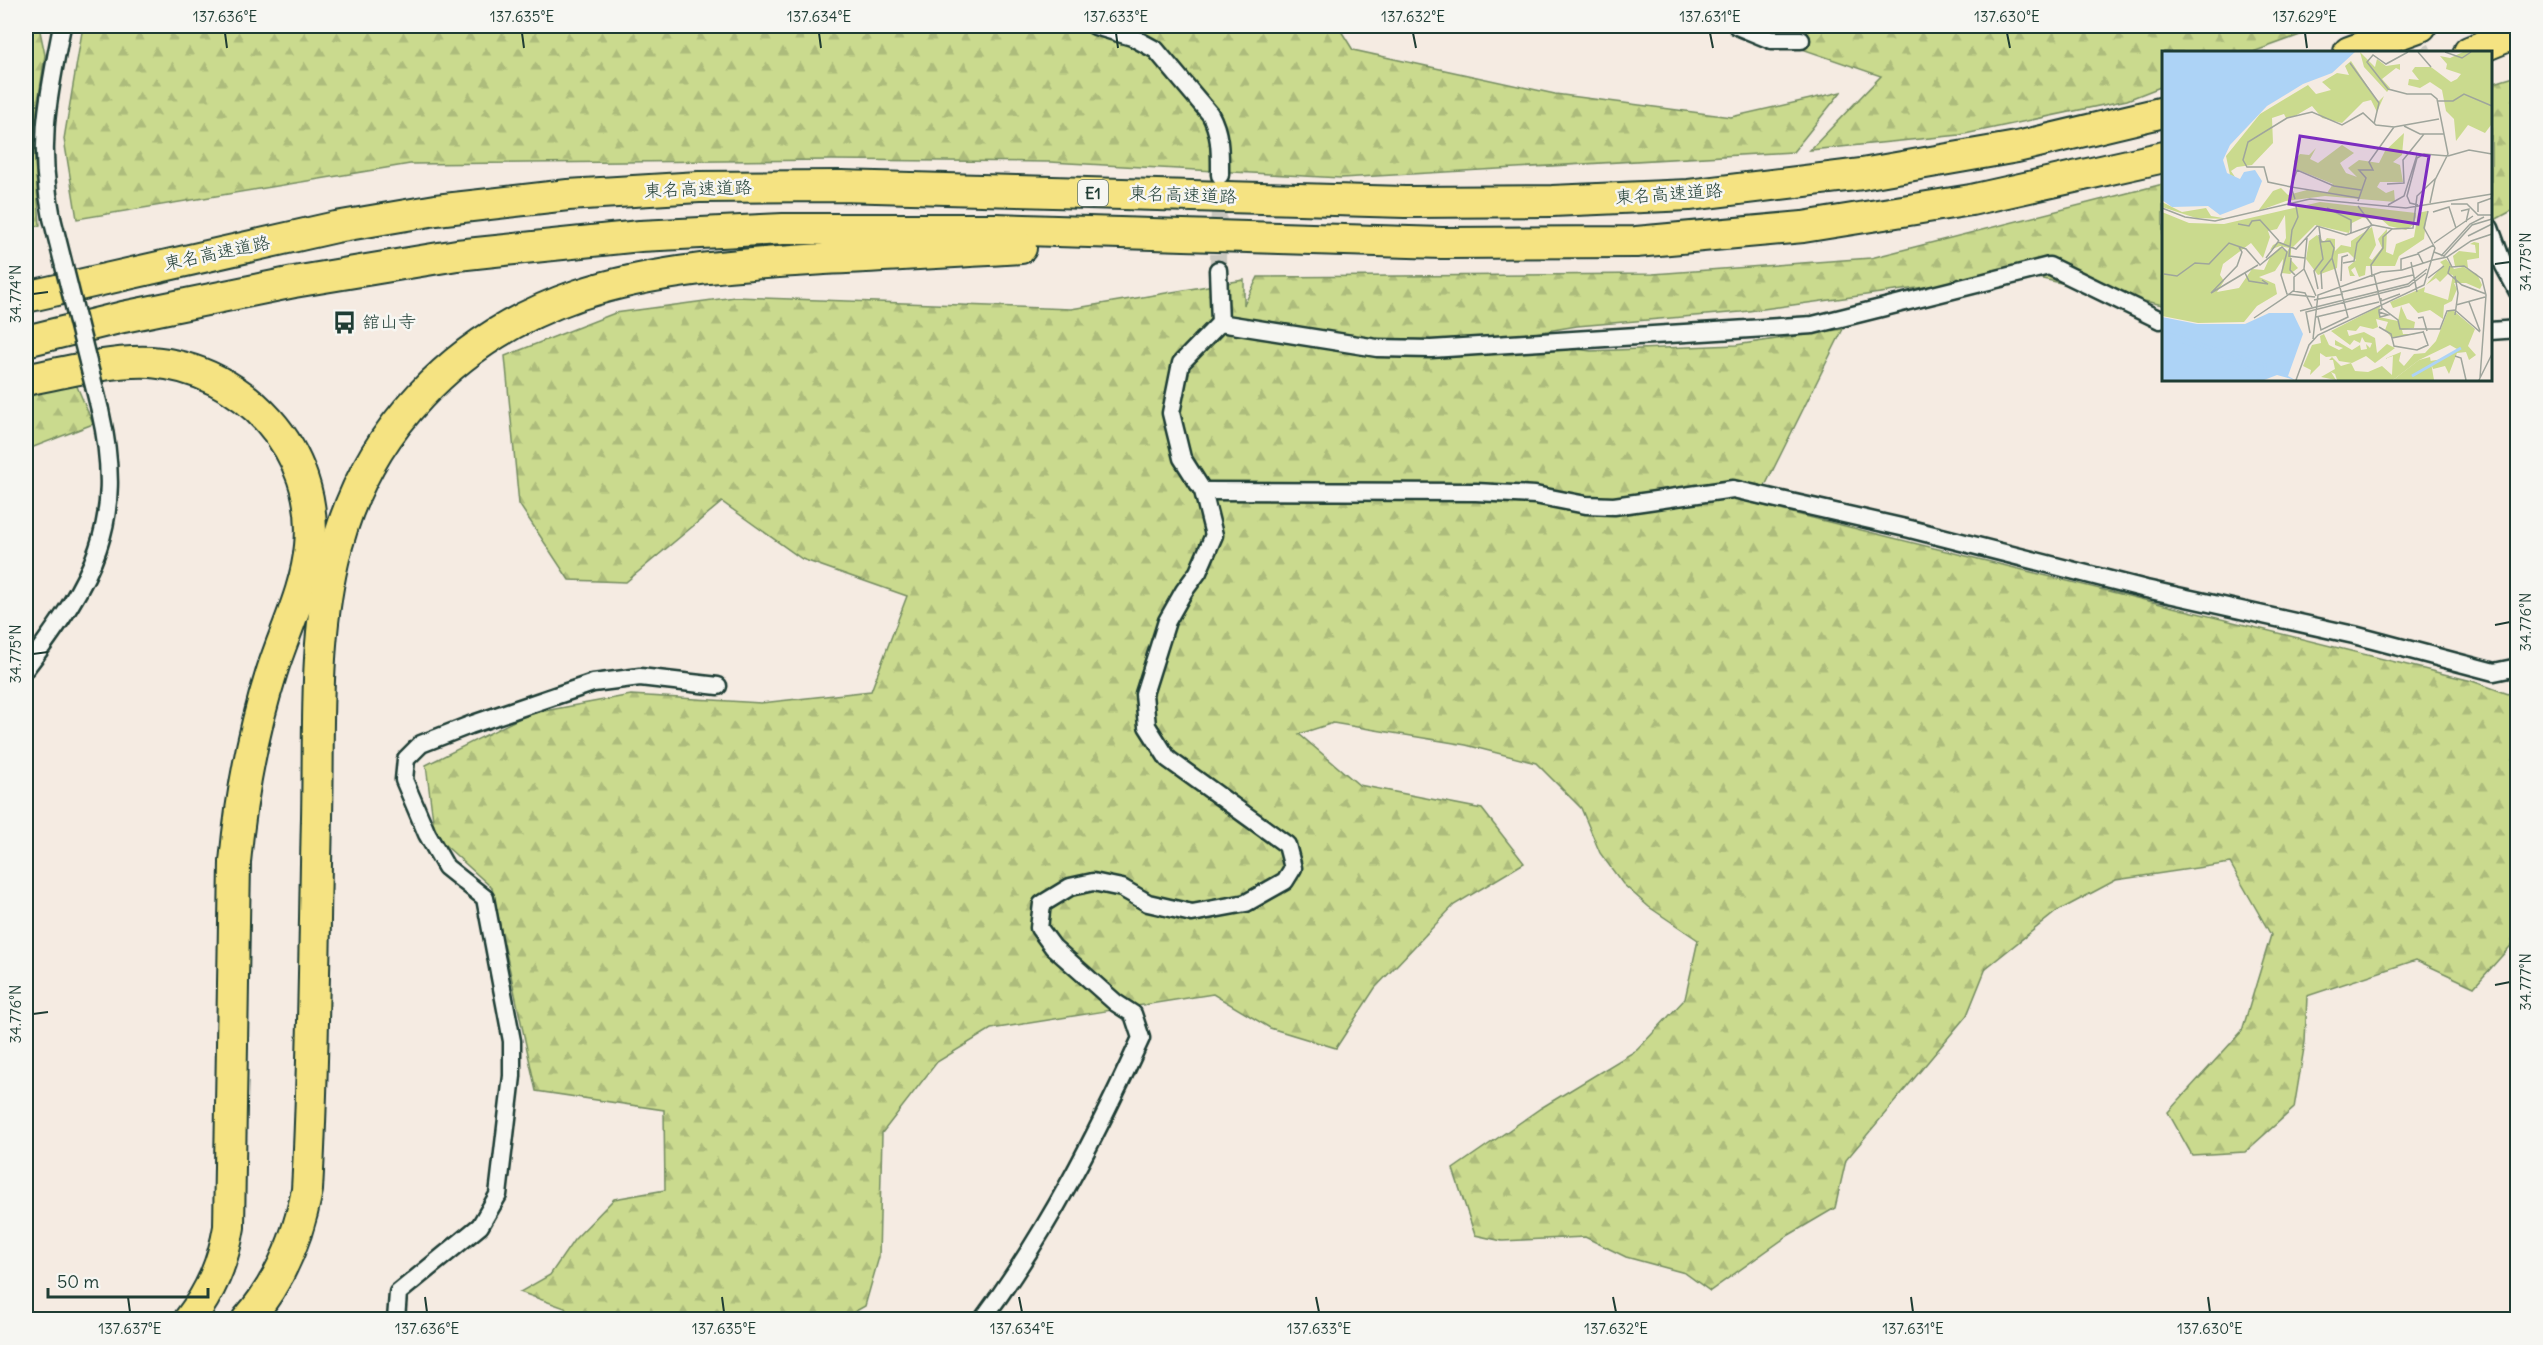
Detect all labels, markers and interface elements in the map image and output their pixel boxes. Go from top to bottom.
text: 137.636°E [193,7,257,26]
text: 137.635°E [490,7,554,26]
text: 137.634°E [787,7,851,26]
text: 137.633°E [1084,7,1148,26]
text: 137.632°E [1381,7,1445,26]
text: 137.631°E [1679,7,1741,26]
text: 137.630°E [1974,7,2040,26]
text: 137.629°E [2273,7,2337,26]
inset map [2162,51,2492,381]
street label: 東名高速道路 [644,175,752,202]
street label: 東名高速道路 [1614,178,1724,209]
road number: E1 [1078,180,1108,206]
street label: 東名高速道路 [1129,181,1237,208]
street label: 東名高速道路 [162,230,272,275]
text: 34.775°N [2516,233,2535,292]
text: 34.774°N [6,265,25,323]
bus stop icon: 舘山寺 [331,309,357,335]
place label: 舘山寺 [362,310,416,333]
text: 34.776°N [2516,593,2535,651]
text: 34.775°N [6,625,25,684]
text: 34.777°N [2516,953,2535,1011]
text: 34.776°N [6,985,25,1043]
scale bar [48,1261,208,1299]
text: 50 m [57,1270,99,1293]
text: 137.637°E [98,1319,162,1338]
text: 137.636°E [395,1319,459,1338]
text: 137.635°E [692,1319,756,1338]
text: 137.634°E [990,1319,1054,1338]
text: 137.633°E [1287,1319,1351,1338]
text: 137.632°E [1584,1319,1648,1338]
text: 137.631°E [1882,1319,1944,1338]
text: 137.630°E [2177,1319,2243,1338]

